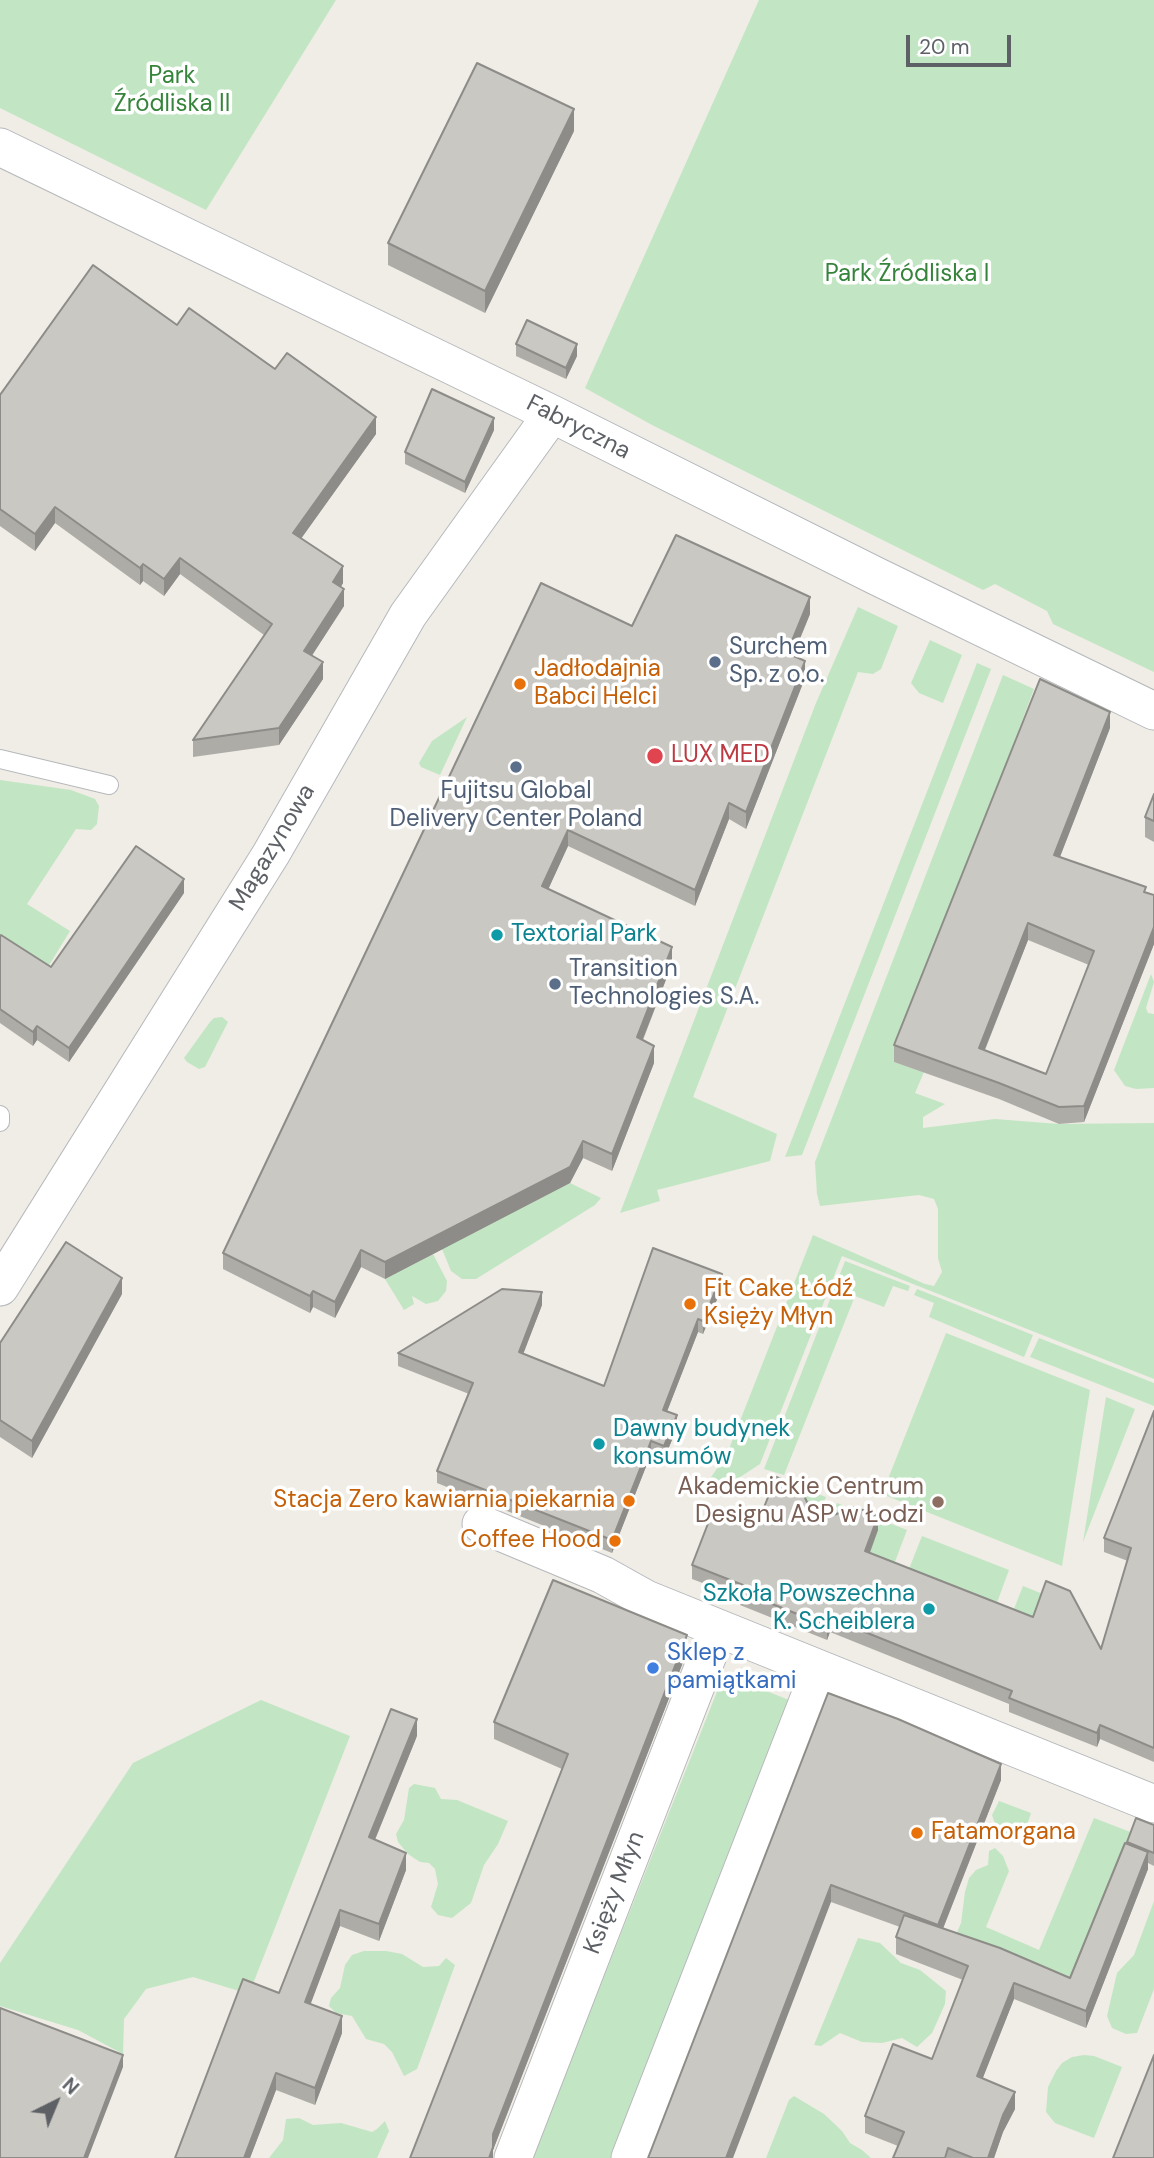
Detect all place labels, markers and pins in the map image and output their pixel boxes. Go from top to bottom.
place label: Surchem Sp. z o.o. [729,634,828,690]
marker: Surchem Sp. z o.o. [707,654,723,670]
place label: Jadłodajnia Babci Helci [534,656,661,712]
marker: Jadłodajnia Babci Helci [512,676,528,692]
place label: LUX MED [671,742,770,770]
marker: LUX MED [645,746,665,766]
marker: Fujitsu Global Delivery Center Poland [508,759,524,775]
place label: Fujitsu Global Delivery Center Poland [390,778,642,834]
place label: Textorial Park [511,921,657,949]
marker: Textorial Park [489,927,505,943]
place label: Transition Technologies S.A. [569,956,759,1012]
marker: Transition Technologies S.A. [547,976,563,992]
place label: Fit Cake Łódź Księży Młyn [704,1276,853,1332]
marker: Fit Cake Łódź Księży Młyn [682,1296,698,1312]
place label: Dawny budynek konsumów [613,1416,790,1472]
marker: Dawny budynek konsumów [591,1436,607,1452]
place label: Akademickie Centrum Designu ASP w Łodzi [678,1474,924,1530]
place label: Stacja Zero kawiarnia piekarnia [273,1487,615,1515]
marker: Stacja Zero kawiarnia piekarnia [621,1493,637,1509]
marker: Akademickie Centrum Designu ASP w Łodzi [930,1494,946,1510]
place label: Coffee Hood [460,1527,601,1555]
marker: Coffee Hood [607,1533,623,1549]
place label: Szkoła Powszechna K. Scheiblera [703,1581,915,1637]
marker: Szkoła Powszechna K. Scheiblera [921,1601,937,1617]
place label: Sklep z pamiątkami [667,1640,797,1696]
marker: Sklep z pamiątkami [645,1660,661,1676]
place label: Fatamorgana [931,1819,1076,1847]
marker: Fatamorgana [909,1825,925,1841]

